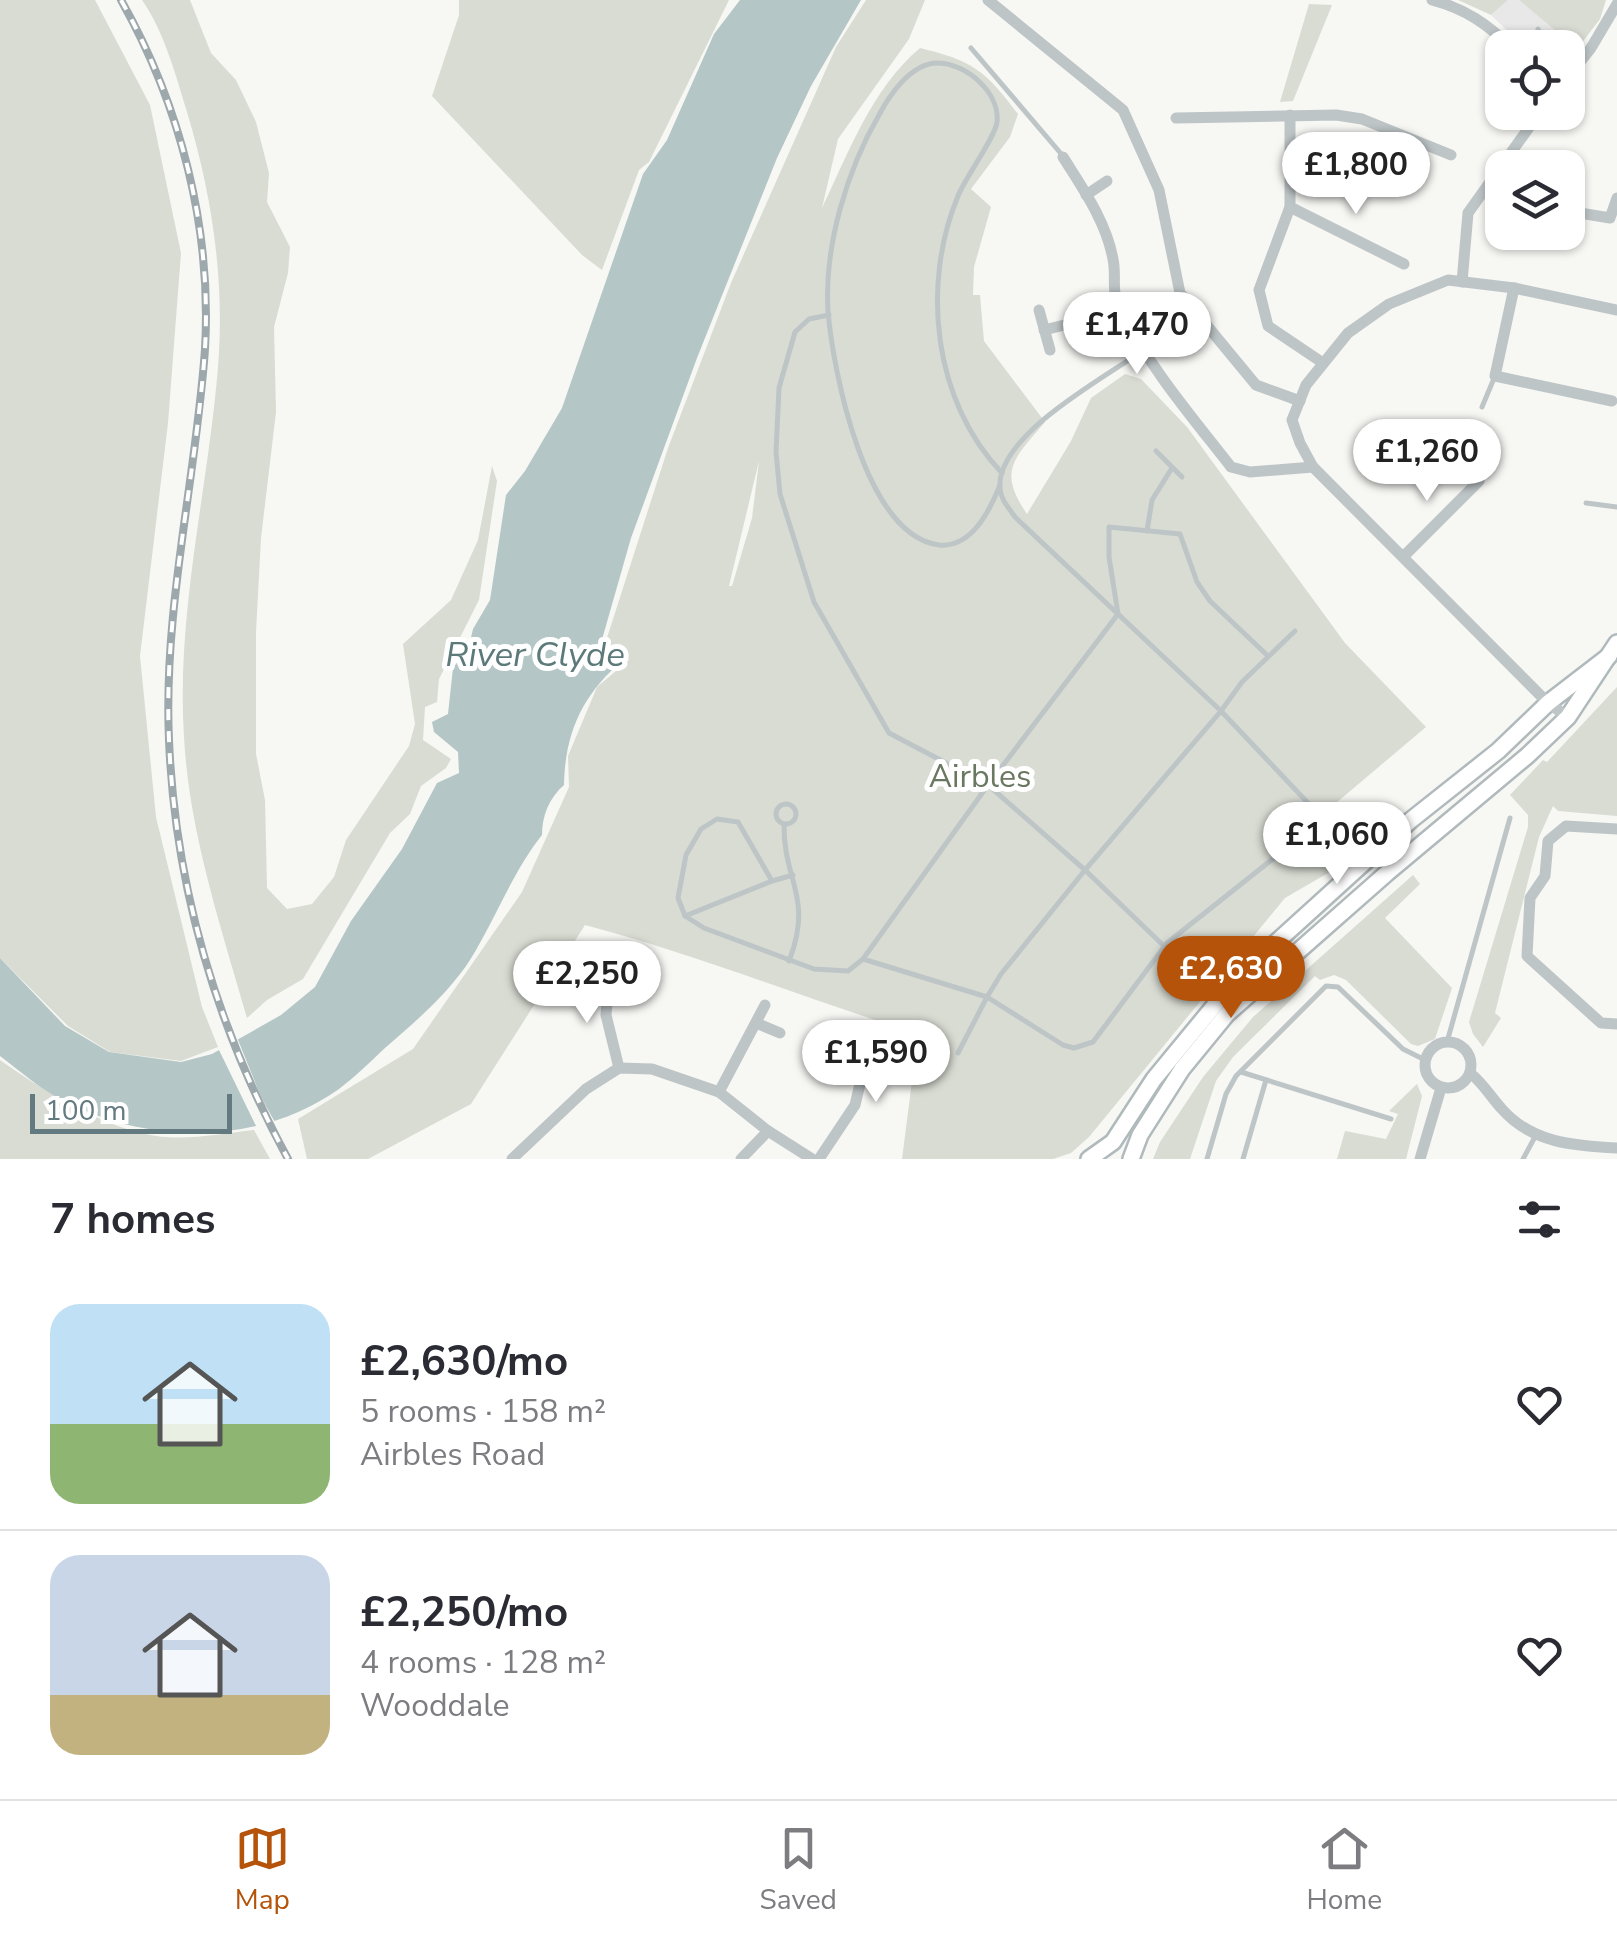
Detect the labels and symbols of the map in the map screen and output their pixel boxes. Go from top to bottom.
pin: £1,800 [1275,132,1437,217]
pin: £1,470 [1056,292,1218,377]
pin: £1,260 [1346,419,1508,504]
water label: River Clyde [445,631,625,678]
park label: Airbles [929,755,1031,798]
pin: £1,060 [1256,802,1418,887]
pin: £2,630 [1150,936,1312,1021]
pin: £2,250 [506,941,668,1026]
pin: £1,590 [795,1020,957,1105]
scale bar [30,1089,232,1134]

